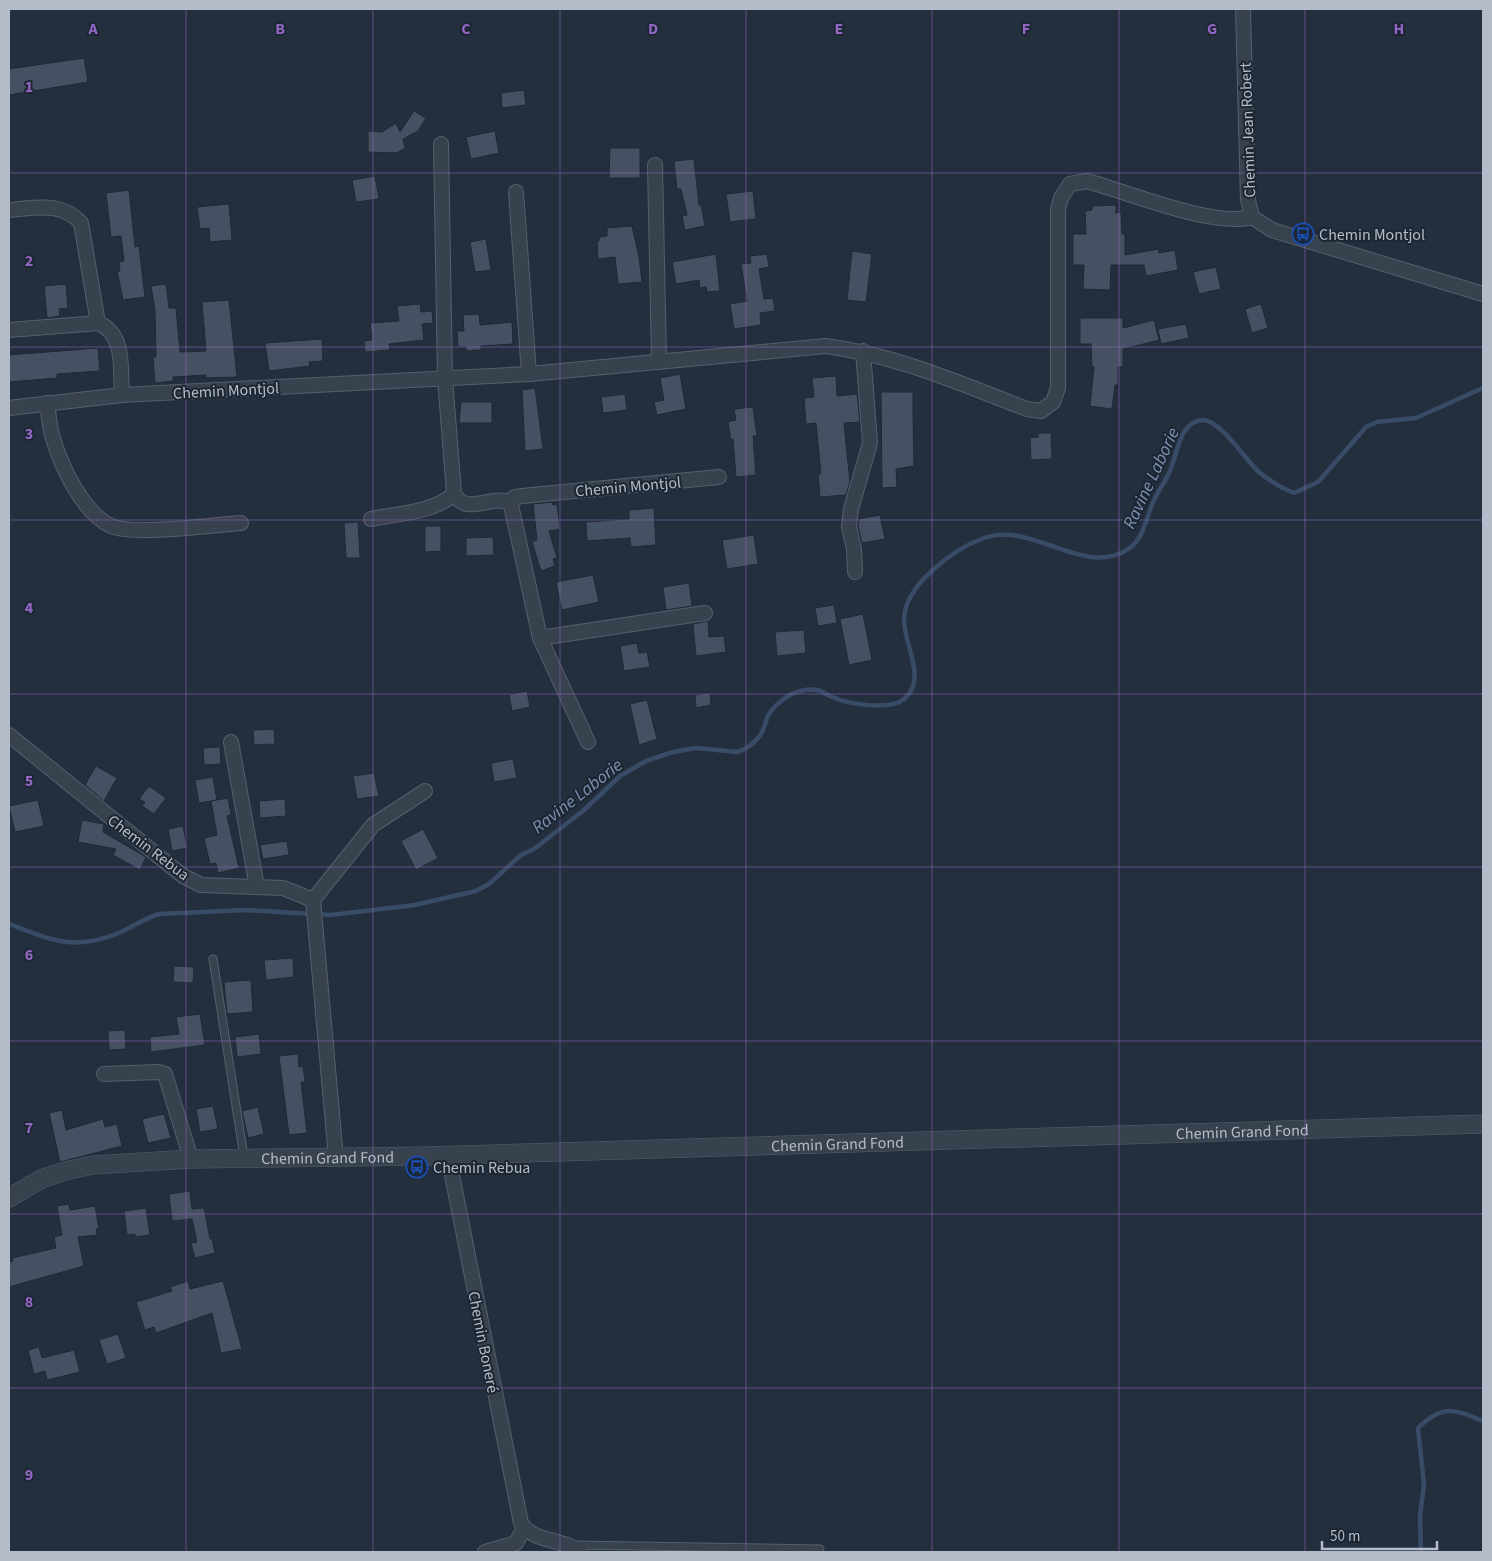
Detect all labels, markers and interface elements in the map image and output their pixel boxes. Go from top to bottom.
text: A [87,18,98,40]
text: B [275,18,285,40]
text: C [461,18,471,40]
text: D [648,18,658,40]
text: E [835,18,843,40]
text: F [1022,18,1030,40]
text: G [1207,18,1217,40]
text: H [1394,18,1404,40]
street label: Chemin Jean Robert [1235,61,1261,198]
text: 1 [25,76,33,98]
bus stop icon: Chemin Montjol [1291,222,1315,246]
place label: Chemin Montjol [1319,224,1425,246]
text: 2 [25,250,33,272]
street label: Chemin Montjol [172,377,280,405]
text: 3 [25,423,33,445]
water label: Ravine Laborie [1117,423,1186,533]
street label: Chemin Montjol [574,471,682,503]
text: 4 [25,597,34,619]
water label: Ravine Laborie [527,753,628,840]
text: 5 [25,770,33,792]
street label: Chemin Rebua [103,810,194,886]
text: 6 [25,944,33,966]
text: 7 [25,1117,33,1139]
street label: Chemin Grand Fond [1176,1119,1309,1145]
street label: Chemin Grand Fond [771,1132,904,1158]
street label: Chemin Grand Fond [261,1146,394,1170]
bus stop icon: Chemin Rebua [405,1155,429,1179]
place label: Chemin Rebua [433,1157,530,1179]
street label: Chemin Boneré [462,1290,504,1395]
text: 8 [25,1291,33,1313]
text: 9 [25,1464,33,1486]
scale bar [1322,1518,1437,1550]
text: 50 m [1330,1526,1360,1547]

